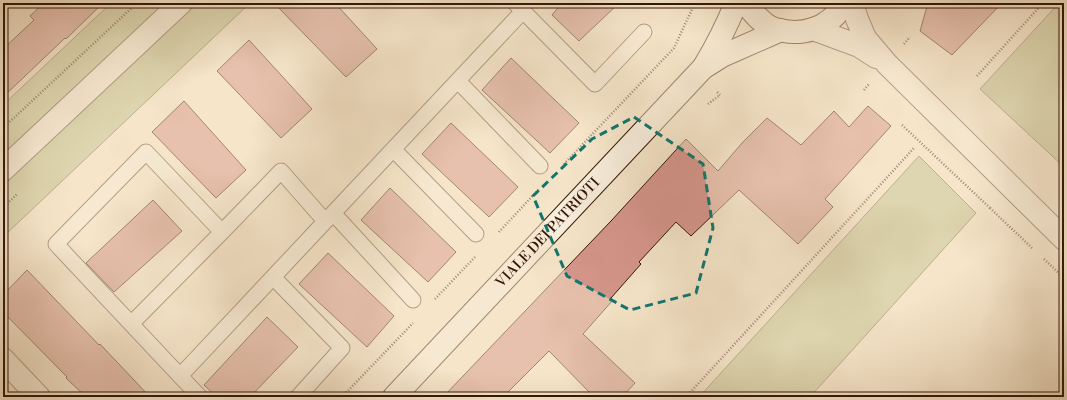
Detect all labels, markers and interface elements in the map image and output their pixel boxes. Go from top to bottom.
street label: VIALE DEI PATRIOTI [491,174,604,292]

